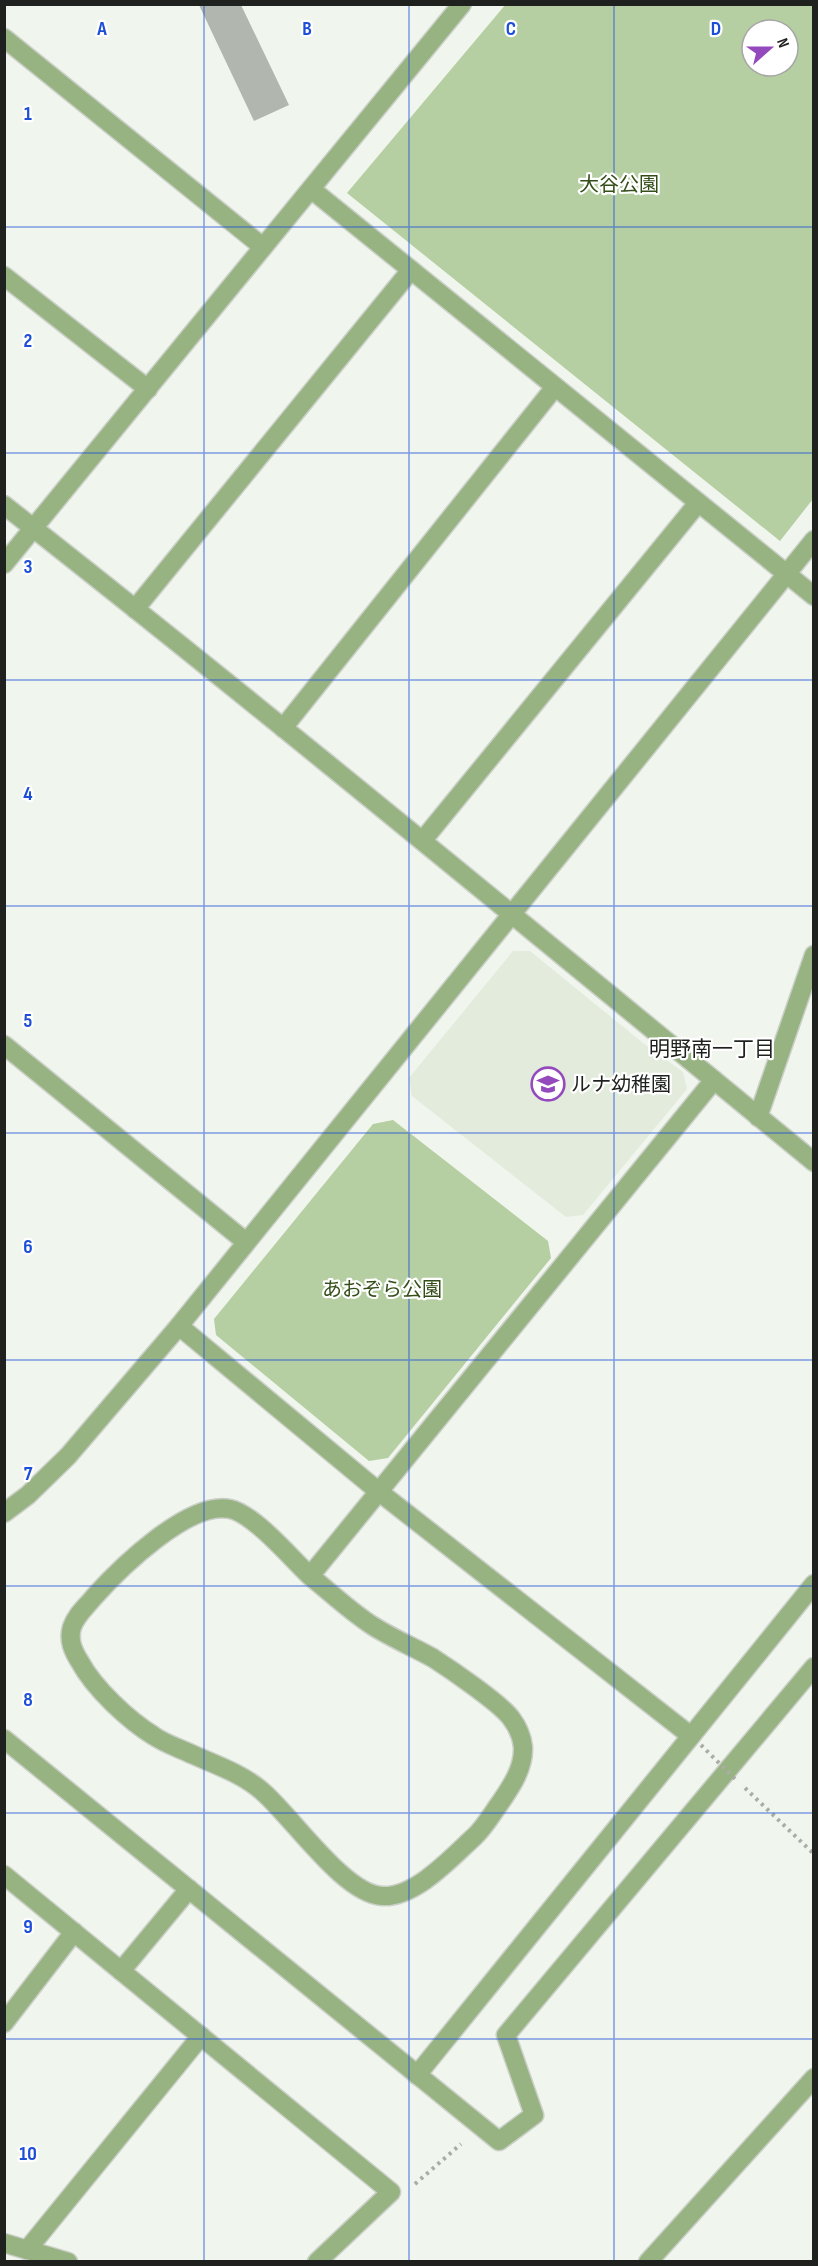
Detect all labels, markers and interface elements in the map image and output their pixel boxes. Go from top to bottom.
text: A [96,17,107,41]
text: B [302,17,312,41]
text: C [506,17,516,41]
text: D [711,17,721,41]
north arrow [740,18,800,78]
text: N [772,36,793,51]
text: 1 [24,102,32,126]
park label: 大谷公園 [579,173,659,197]
text: 2 [24,329,32,353]
text: 3 [24,555,33,579]
text: 4 [23,782,33,806]
text: 5 [24,1009,33,1033]
district label: 明野南一丁目 [649,1037,775,1062]
school or university icon: ルナ幼稚園 [530,1066,566,1102]
place label: ルナ幼稚園 [571,1073,671,1097]
text: 6 [23,1235,33,1259]
park label: あおぞら公園 [322,1278,442,1302]
text: 7 [24,1462,33,1486]
text: 8 [23,1688,33,1712]
text: 9 [23,1915,33,1939]
text: 10 [19,2142,37,2166]

